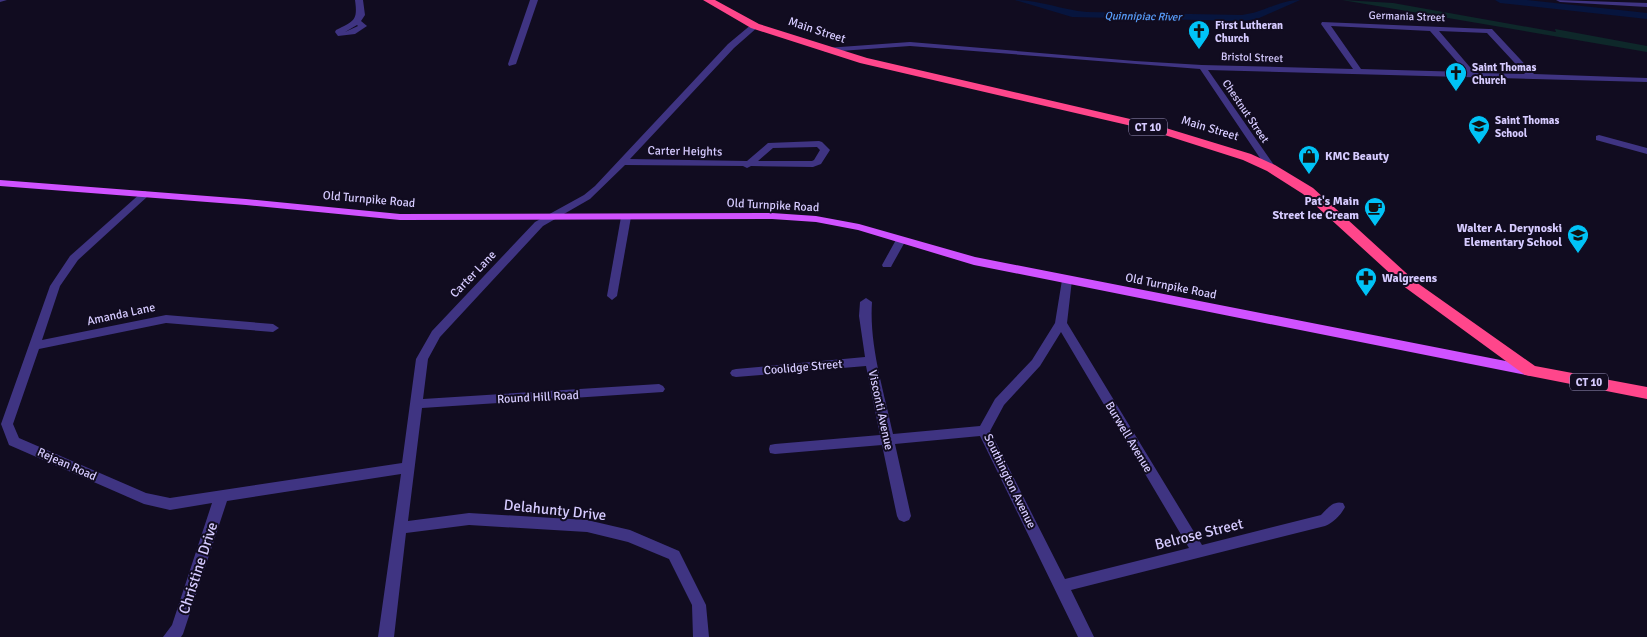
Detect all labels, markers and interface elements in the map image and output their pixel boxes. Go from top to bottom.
water label: Quinnipiac River [1104,9,1184,24]
street label: Germania Street [1368,9,1446,24]
street label: Main Street [786,14,847,47]
church icon: First Lutheran Church [1187,19,1211,50]
place label: First Lutheran Church [1215,19,1283,45]
street label: Bristol Street [1221,50,1283,65]
church icon: Saint Thomas Church [1444,61,1468,92]
place label: Saint Thomas Church [1472,61,1537,87]
street label: Chestnut Street [1220,77,1272,146]
street label: Main Street [1179,113,1241,144]
school or university icon: Saint Thomas School [1467,114,1491,145]
place label: Saint Thomas School [1495,114,1560,140]
road number: CT 10 [1129,118,1167,136]
street label: Carter Heights [647,143,722,160]
shop icon: KMC Beauty [1297,144,1321,175]
place label: KMC Beauty [1325,149,1389,164]
street label: Old Turnpike Road [322,188,416,211]
place label: Pat's Main Street Ice Cream [1272,194,1359,223]
street label: Old Turnpike Road [726,196,820,215]
cafe icon: Pat's Main Street Ice Cream [1363,196,1387,227]
place label: Walter A. Derynoski Elementary School [1457,221,1562,250]
school or university icon: Walter A. Derynoski Elementary School [1566,223,1590,254]
street label: Carter Lane [447,248,500,301]
pharmacy icon: Walgreens [1354,266,1378,297]
street label: Old Turnpike Road [1124,270,1218,303]
place label: Walgreens [1382,271,1438,286]
street label: Amanda Lane [86,300,157,329]
street label: Coolidge Street [763,357,843,378]
street label: Visconti Avenue [865,369,896,452]
road number: CT 10 [1570,374,1608,391]
street label: Round Hill Road [497,388,579,407]
street label: Burwell Avenue [1102,399,1156,475]
street label: Southington Avenue [980,431,1039,531]
street label: Rejean Road [35,445,99,484]
street label: Delahunty Drive [503,496,607,524]
street label: Belrose Street [1153,514,1245,554]
street label: Christine Drive [175,520,221,616]

